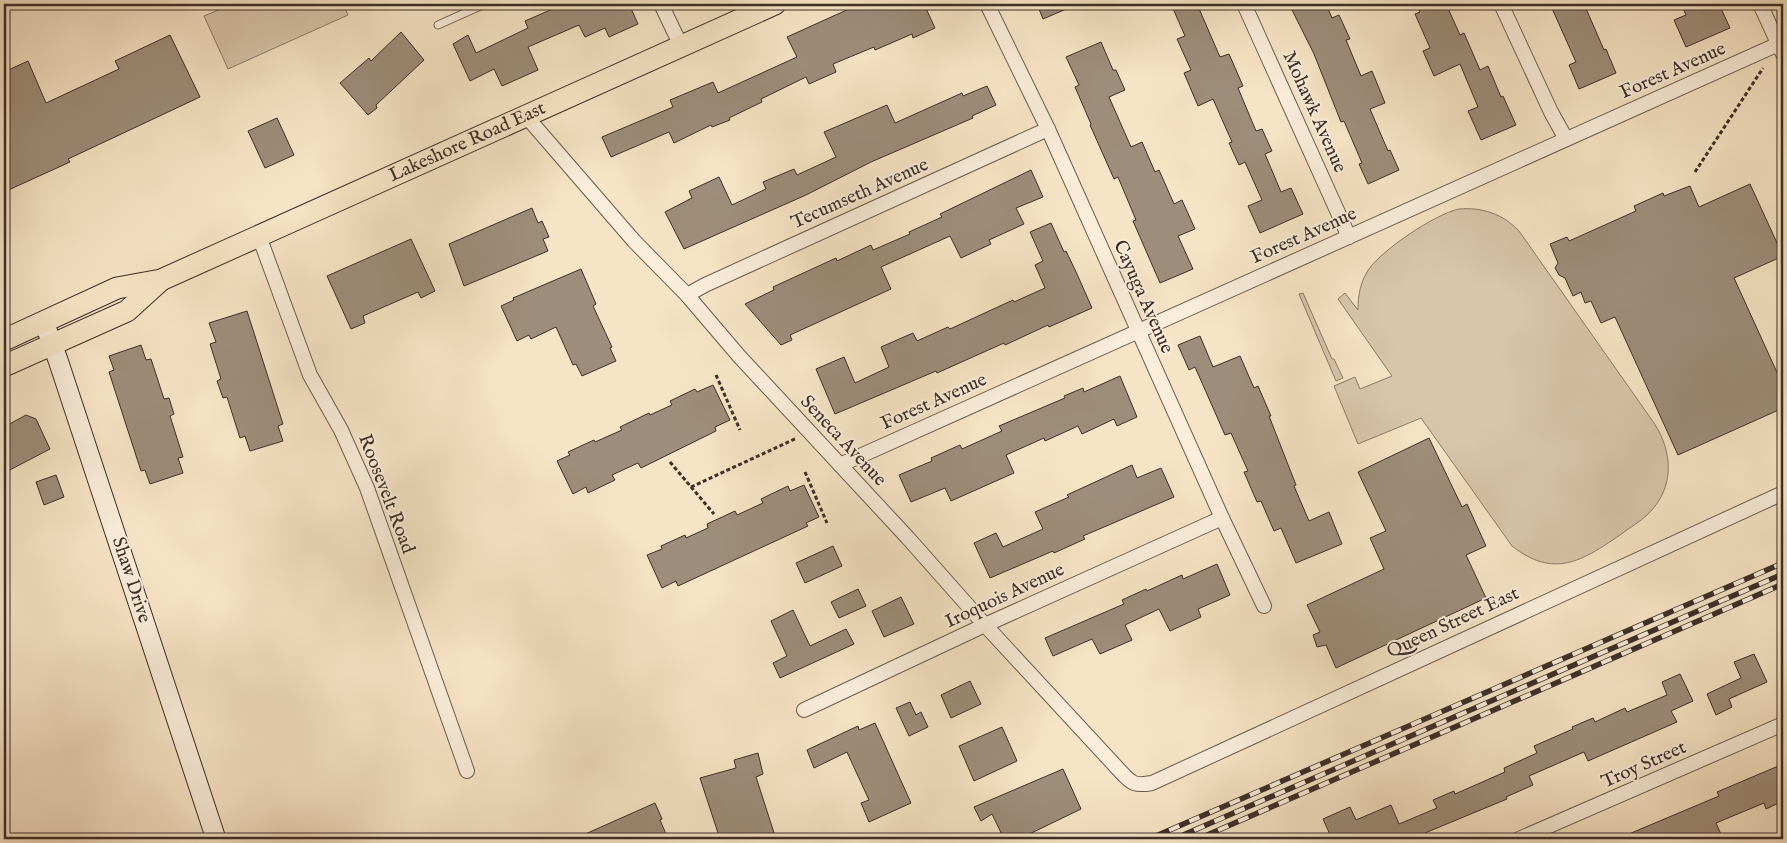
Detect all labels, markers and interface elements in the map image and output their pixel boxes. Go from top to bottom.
street label: Forest Avenue [1616,37,1730,105]
street label: Mohawk Avenue [1276,47,1352,177]
street label: Lakeshore Road East [385,96,550,188]
street label: Tecumseth Avenue [788,153,933,235]
street label: Forest Avenue [1247,202,1361,270]
street label: Cayuga Avenue [1107,237,1179,358]
street label: Forest Avenue [877,368,991,436]
street label: Seneca Avenue [795,390,891,492]
street label: Roosevelt Road [352,431,420,558]
street label: Shaw Drive [106,534,156,626]
street label: Iroquois Avenue [942,558,1069,634]
street label: Queen Street East [1383,582,1523,664]
street label: Troy Street [1598,736,1690,794]

